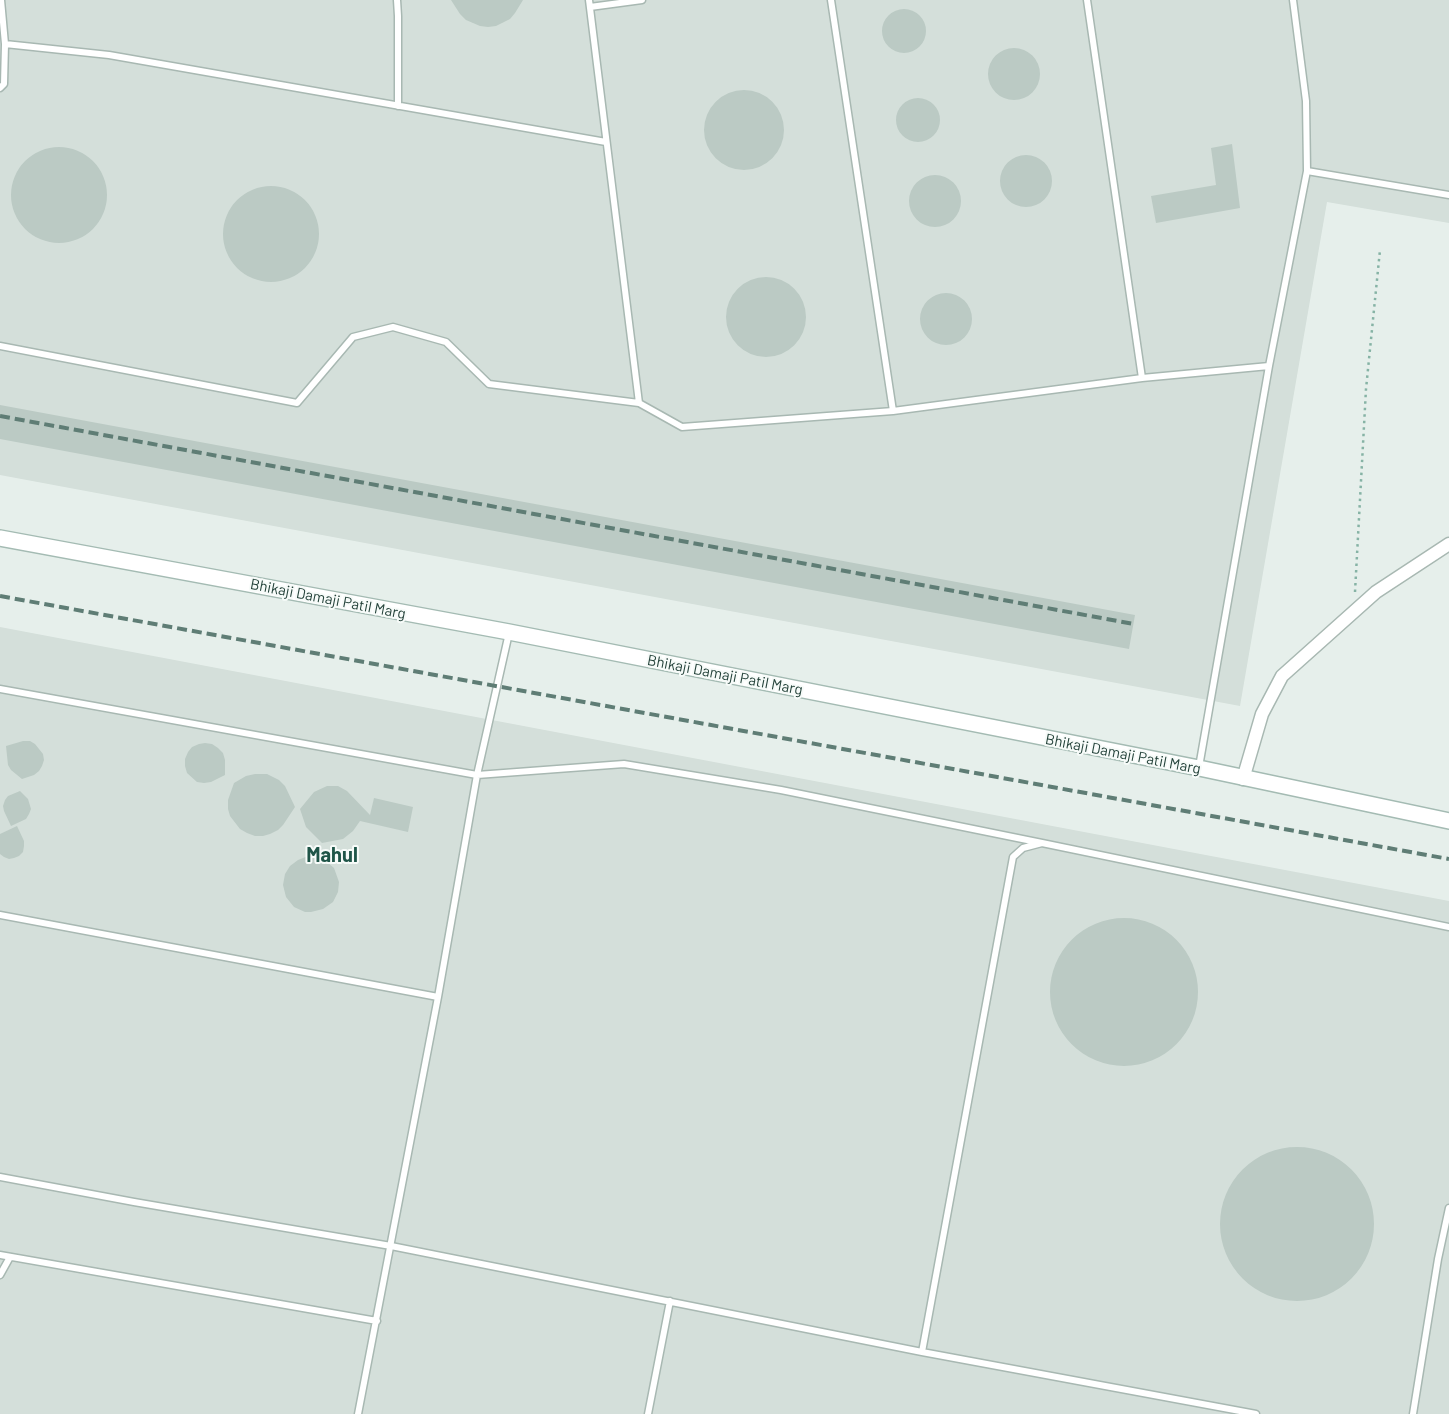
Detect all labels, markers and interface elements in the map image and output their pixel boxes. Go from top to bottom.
street label: Bhikaji Damaji Patil Marg [249,575,407,623]
street label: Bhikaji Damaji Patil Marg [646,651,804,699]
street label: Bhikaji Damaji Patil Marg [1044,730,1202,778]
district label: Mahul [306,843,358,867]

